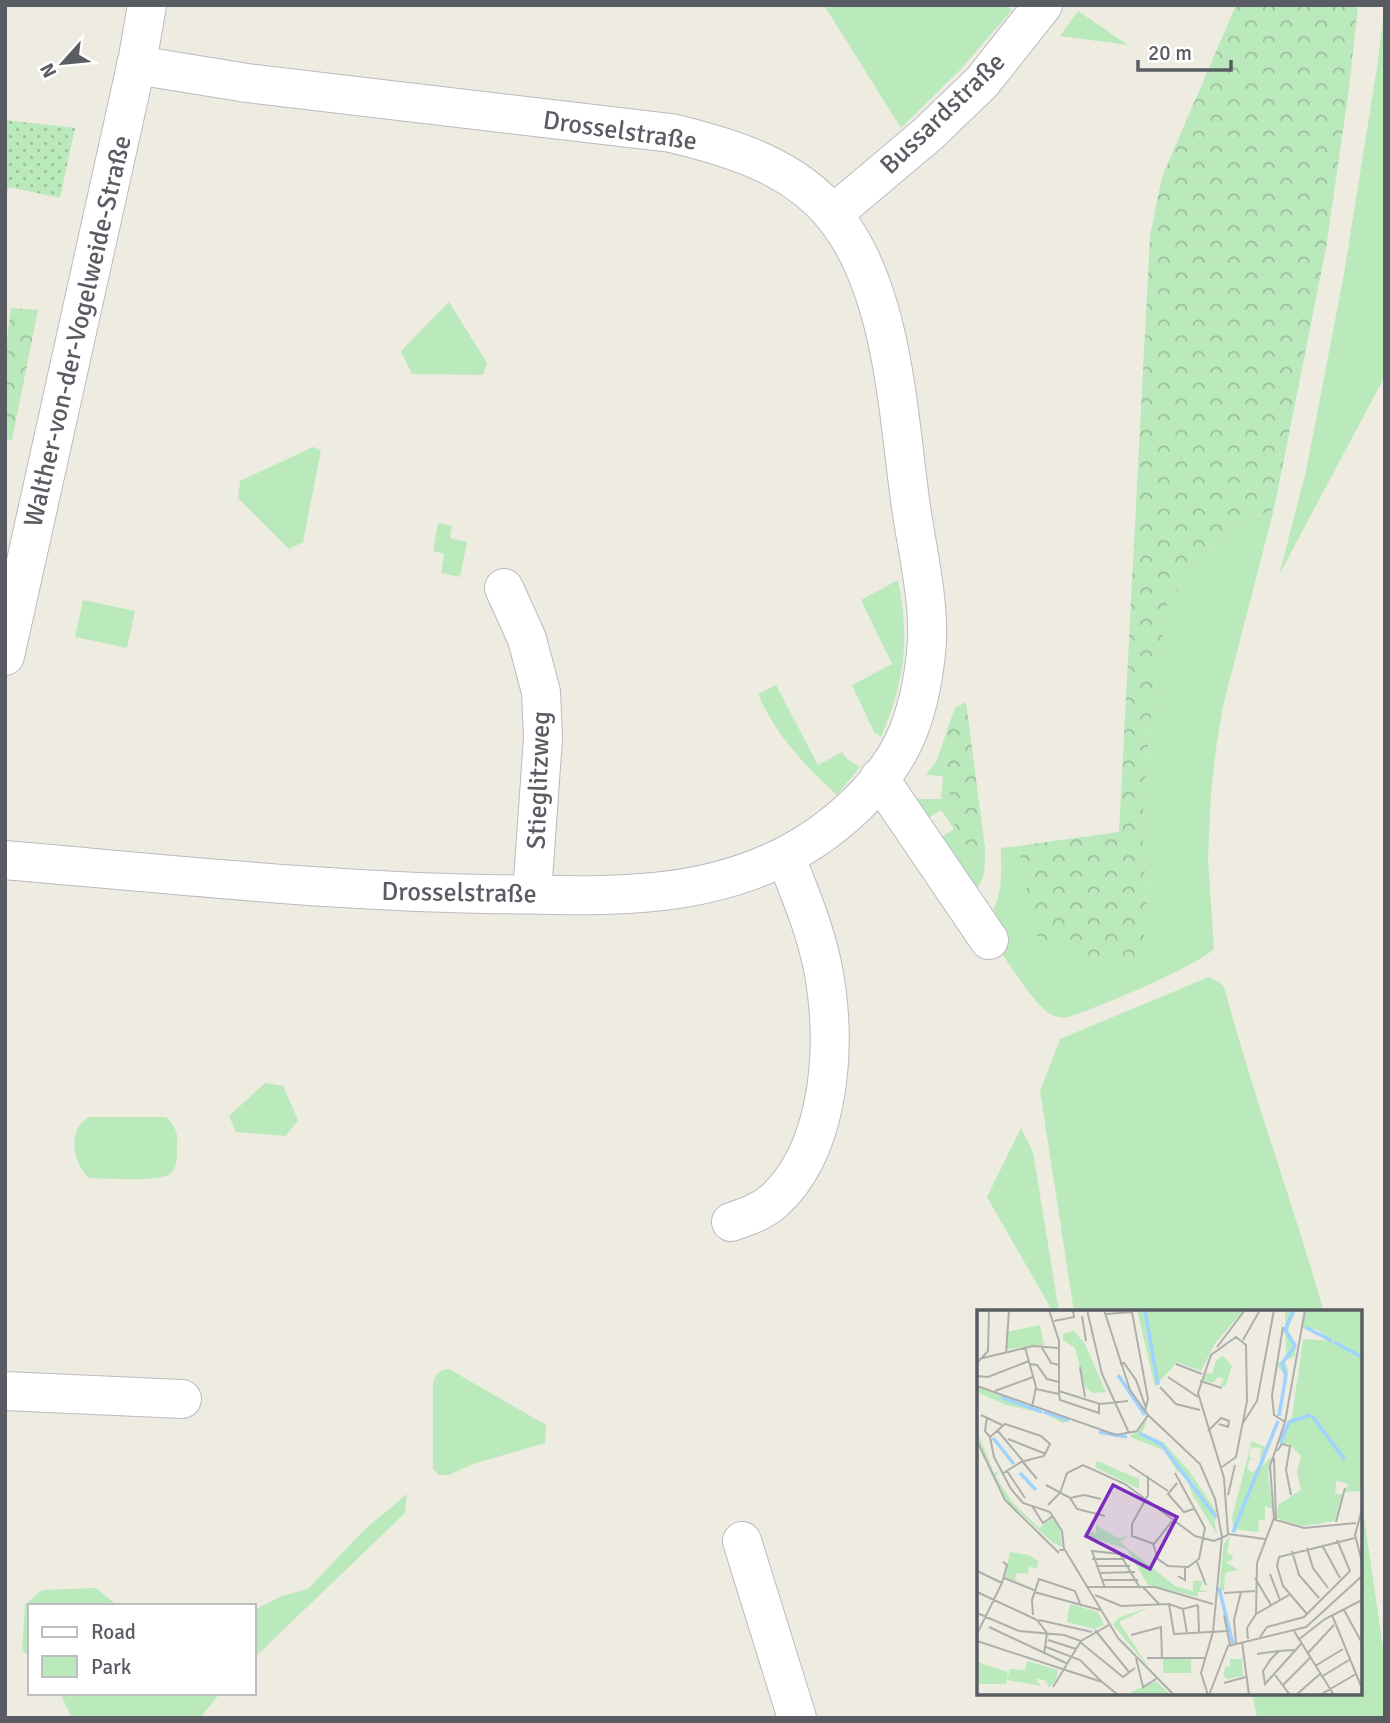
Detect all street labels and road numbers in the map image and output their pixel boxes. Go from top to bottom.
street label: Bussardstraße [874,46,1012,181]
street label: Drosselstraße [541,104,699,158]
street label: Walther-von-der-Vogelweide-Straße [17,133,139,530]
street label: Stieglitzweg [521,710,557,850]
street label: Drosselstraße [381,876,537,910]

